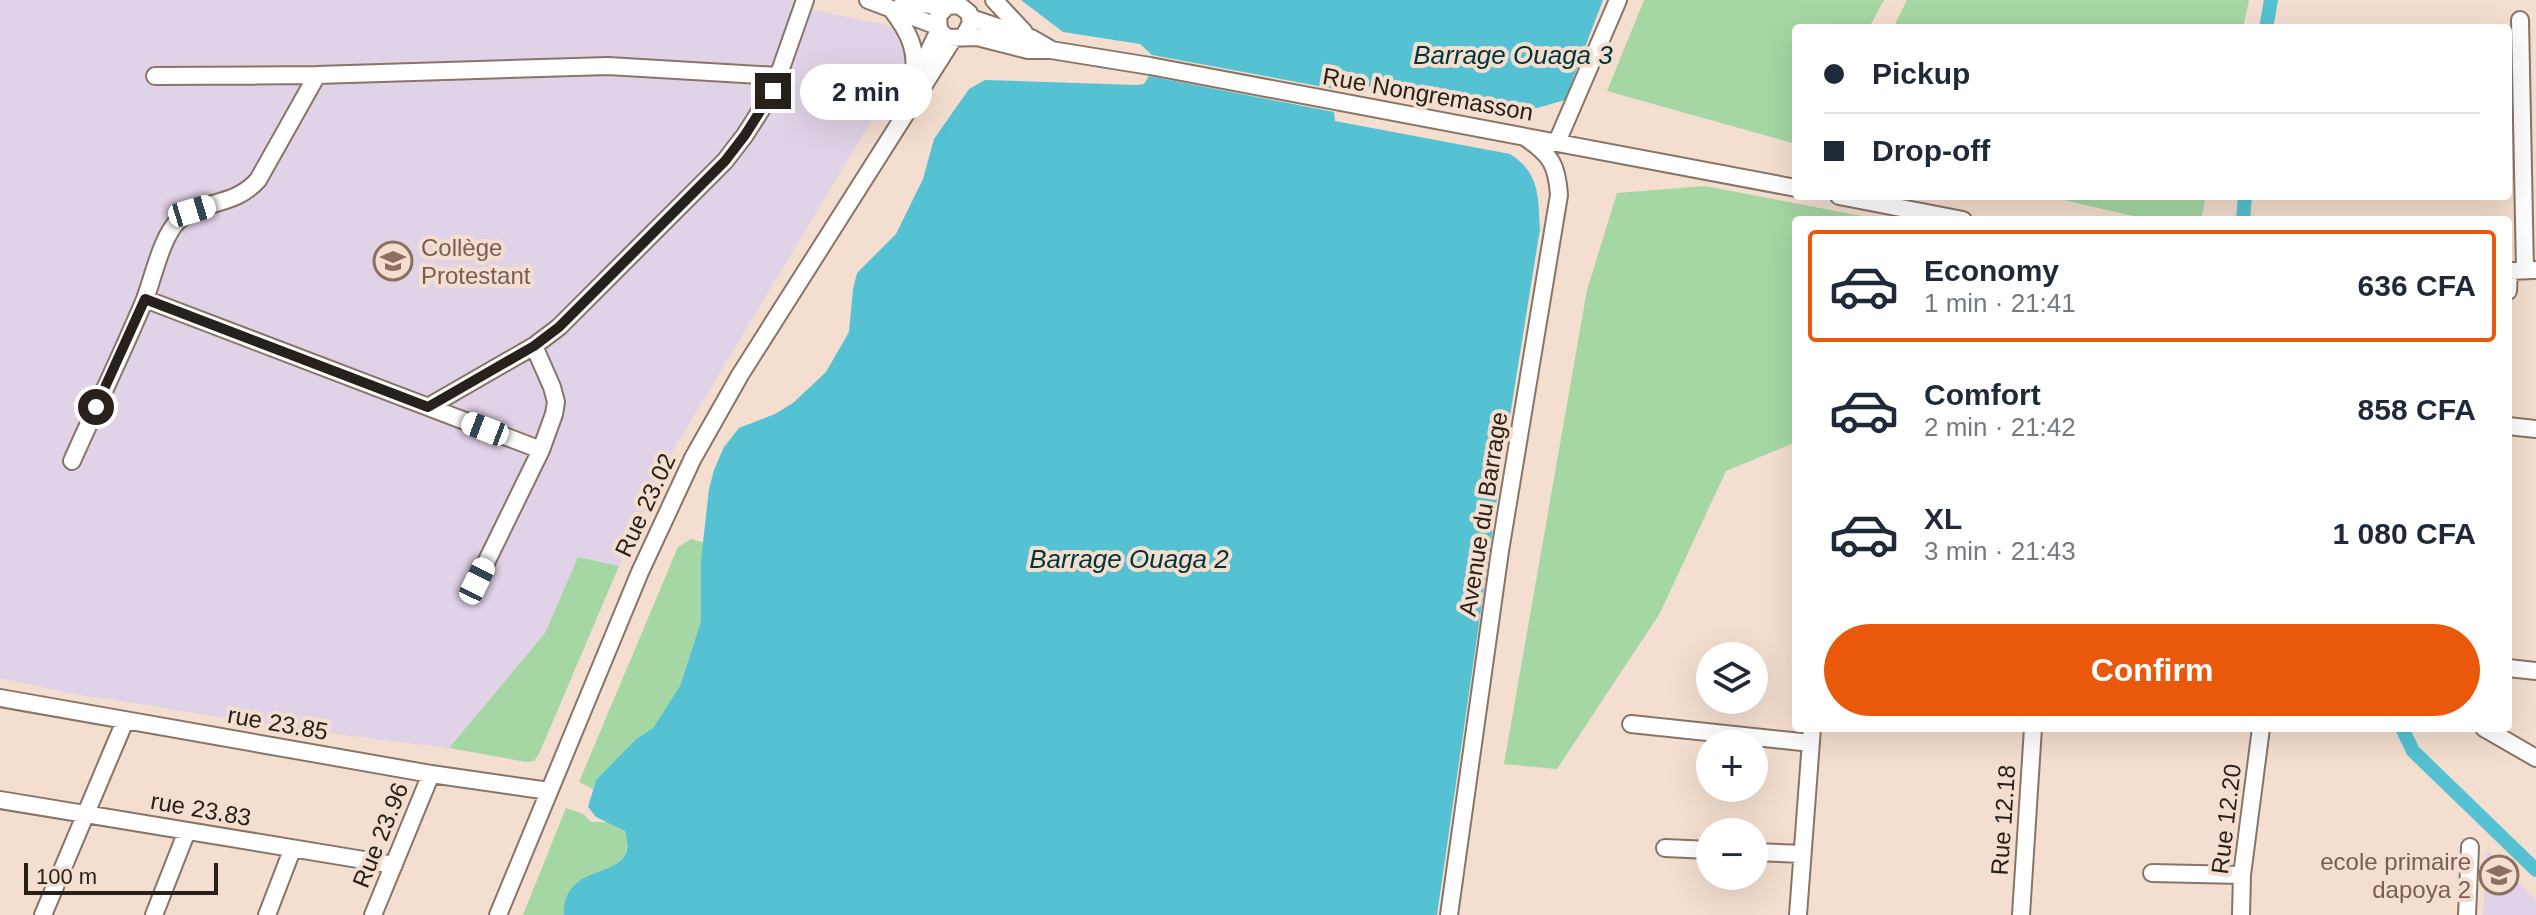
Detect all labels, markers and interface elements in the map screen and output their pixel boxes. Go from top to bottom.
water label: Barrage Ouaga 3 [1413,40,1613,70]
text: Pickup [1872,57,1970,90]
street label: Rue Nongremasson [1321,62,1535,126]
callout: 2 min [801,63,933,119]
route end [755,73,791,109]
text: 2 min [832,77,900,107]
text: Drop-off [1872,134,1990,167]
car [166,193,218,229]
place label: Collège Protestant [421,234,531,289]
school or university icon: Collège Protestant [372,240,414,282]
icon: car [1828,250,1900,322]
text: Economy [1924,254,2059,287]
text: 636 CFA [2358,269,2476,302]
text: 1 min · 21:41 [1924,288,2076,318]
icon: car [1828,374,1900,446]
text: Comfort [1924,378,2041,411]
route start [78,389,114,425]
text: 858 CFA [2358,393,2476,426]
car [458,409,512,449]
street label: Avenue du Barrage [1454,410,1512,618]
text: 2 min · 21:42 [1924,412,2076,442]
street label: Rue 23.02 [609,449,681,561]
icon: car [1828,498,1900,570]
text: XL [1924,502,1962,535]
text: 1 080 CFA [2333,517,2476,550]
text: 3 min · 21:43 [1924,536,2076,566]
water label: Barrage Ouaga 2 [1029,544,1229,574]
car [456,554,498,608]
button: Confirm [1824,624,2480,716]
map controls [1696,642,1768,890]
button: layers [1696,642,1768,714]
street label: rue 23.85 [226,701,330,745]
button: + [1696,730,1768,802]
street label: Rue 12.20 [2206,762,2246,876]
street label: Rue 12.18 [1986,764,2020,876]
street label: Rue 23.96 [347,779,413,891]
street label: rue 23.83 [149,787,253,831]
button: − [1696,818,1768,890]
place label: ecole primaire dapoya 2 [2320,848,2471,903]
school or university icon: ecole primaire dapoya 2 [2478,854,2520,896]
scale bar [24,859,218,895]
text: 100 m [36,864,97,889]

